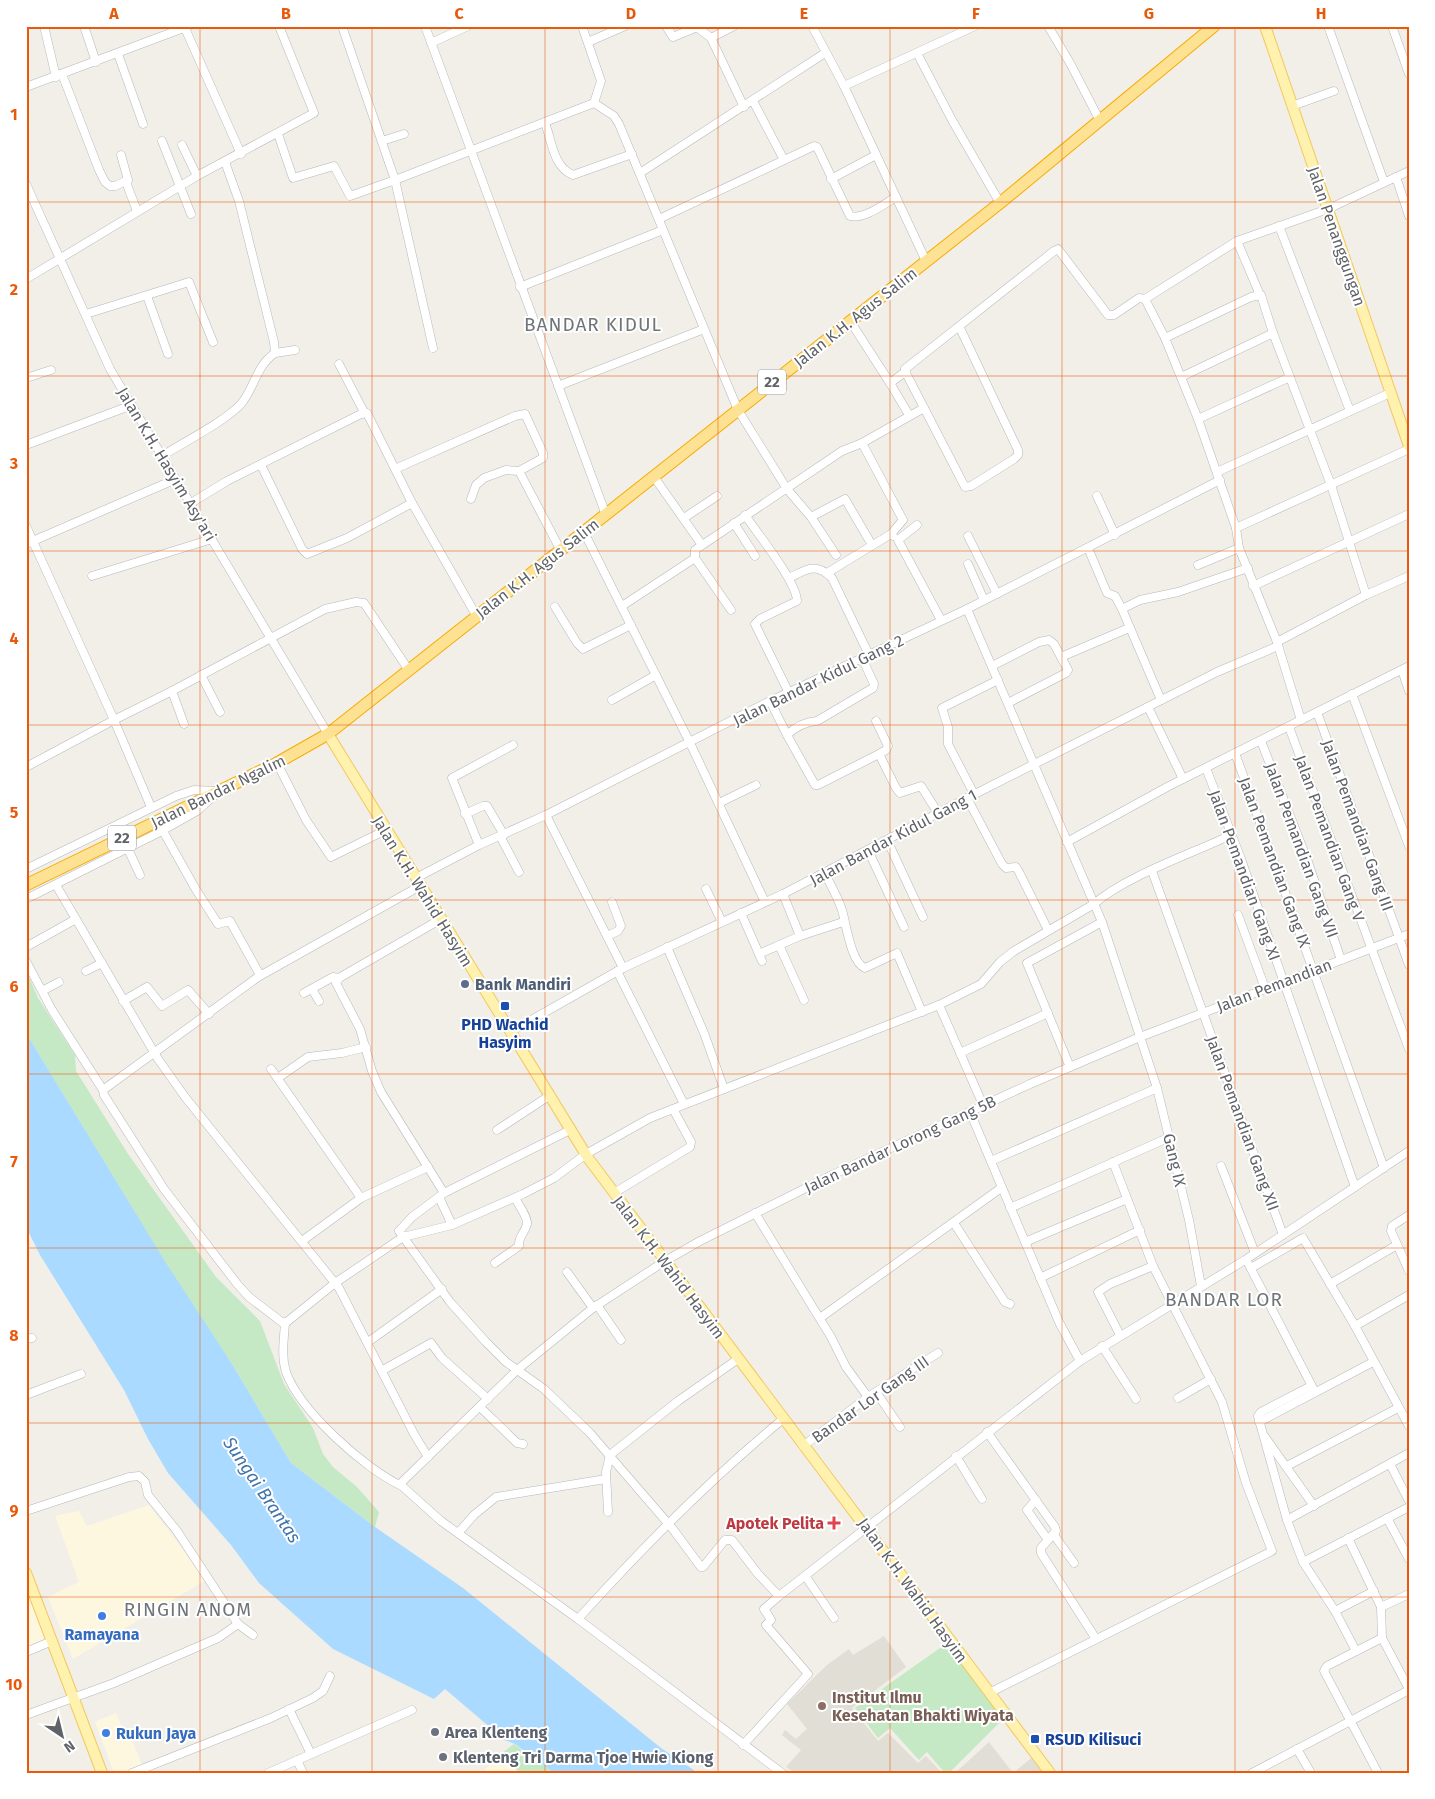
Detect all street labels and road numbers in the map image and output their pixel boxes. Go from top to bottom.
street label: Jalan Penanggungan [1304,164,1369,309]
street label: Jalan K.H. Agus Salim [790,263,921,371]
road number: 22 [758,370,786,394]
street label: Jalan K.H. Hasyim Asy'ari [113,384,220,545]
street label: Jalan K.H. Agus Salim [472,514,603,622]
street label: Jalan Bandar Kidul Gang 2 [730,631,907,730]
street label: Jalan Pemandian Gang III [1318,737,1397,913]
street label: Jalan Bandar Ngalim [148,751,289,832]
street label: Jalan Pemandian Gang V [1291,752,1369,924]
street label: Jalan Pemandian Gang VII [1261,760,1342,940]
street label: Jalan Pemandian Gang IX [1235,774,1314,950]
street label: Jalan Bandar Kidul Gang 1 [807,785,980,890]
street label: Jalan Pemandian Gang XI [1205,787,1284,963]
street label: Jalan K.H. Wahid Hasyim [368,812,477,970]
road number: 22 [108,826,136,850]
street label: Jalan Pemandian [1214,955,1334,1016]
street label: Jalan Pemandian Gang XII [1202,1033,1283,1213]
street label: Jalan Bandar Lorong Gang 5B [801,1092,999,1197]
street label: Gang IX [1159,1132,1190,1189]
street label: Jalan K.H. Wahid Hasyim [609,1192,729,1343]
street label: Bandar Lor Gang III [808,1352,933,1447]
street label: Jalan K.H. Wahid Hasyim [854,1514,972,1666]

